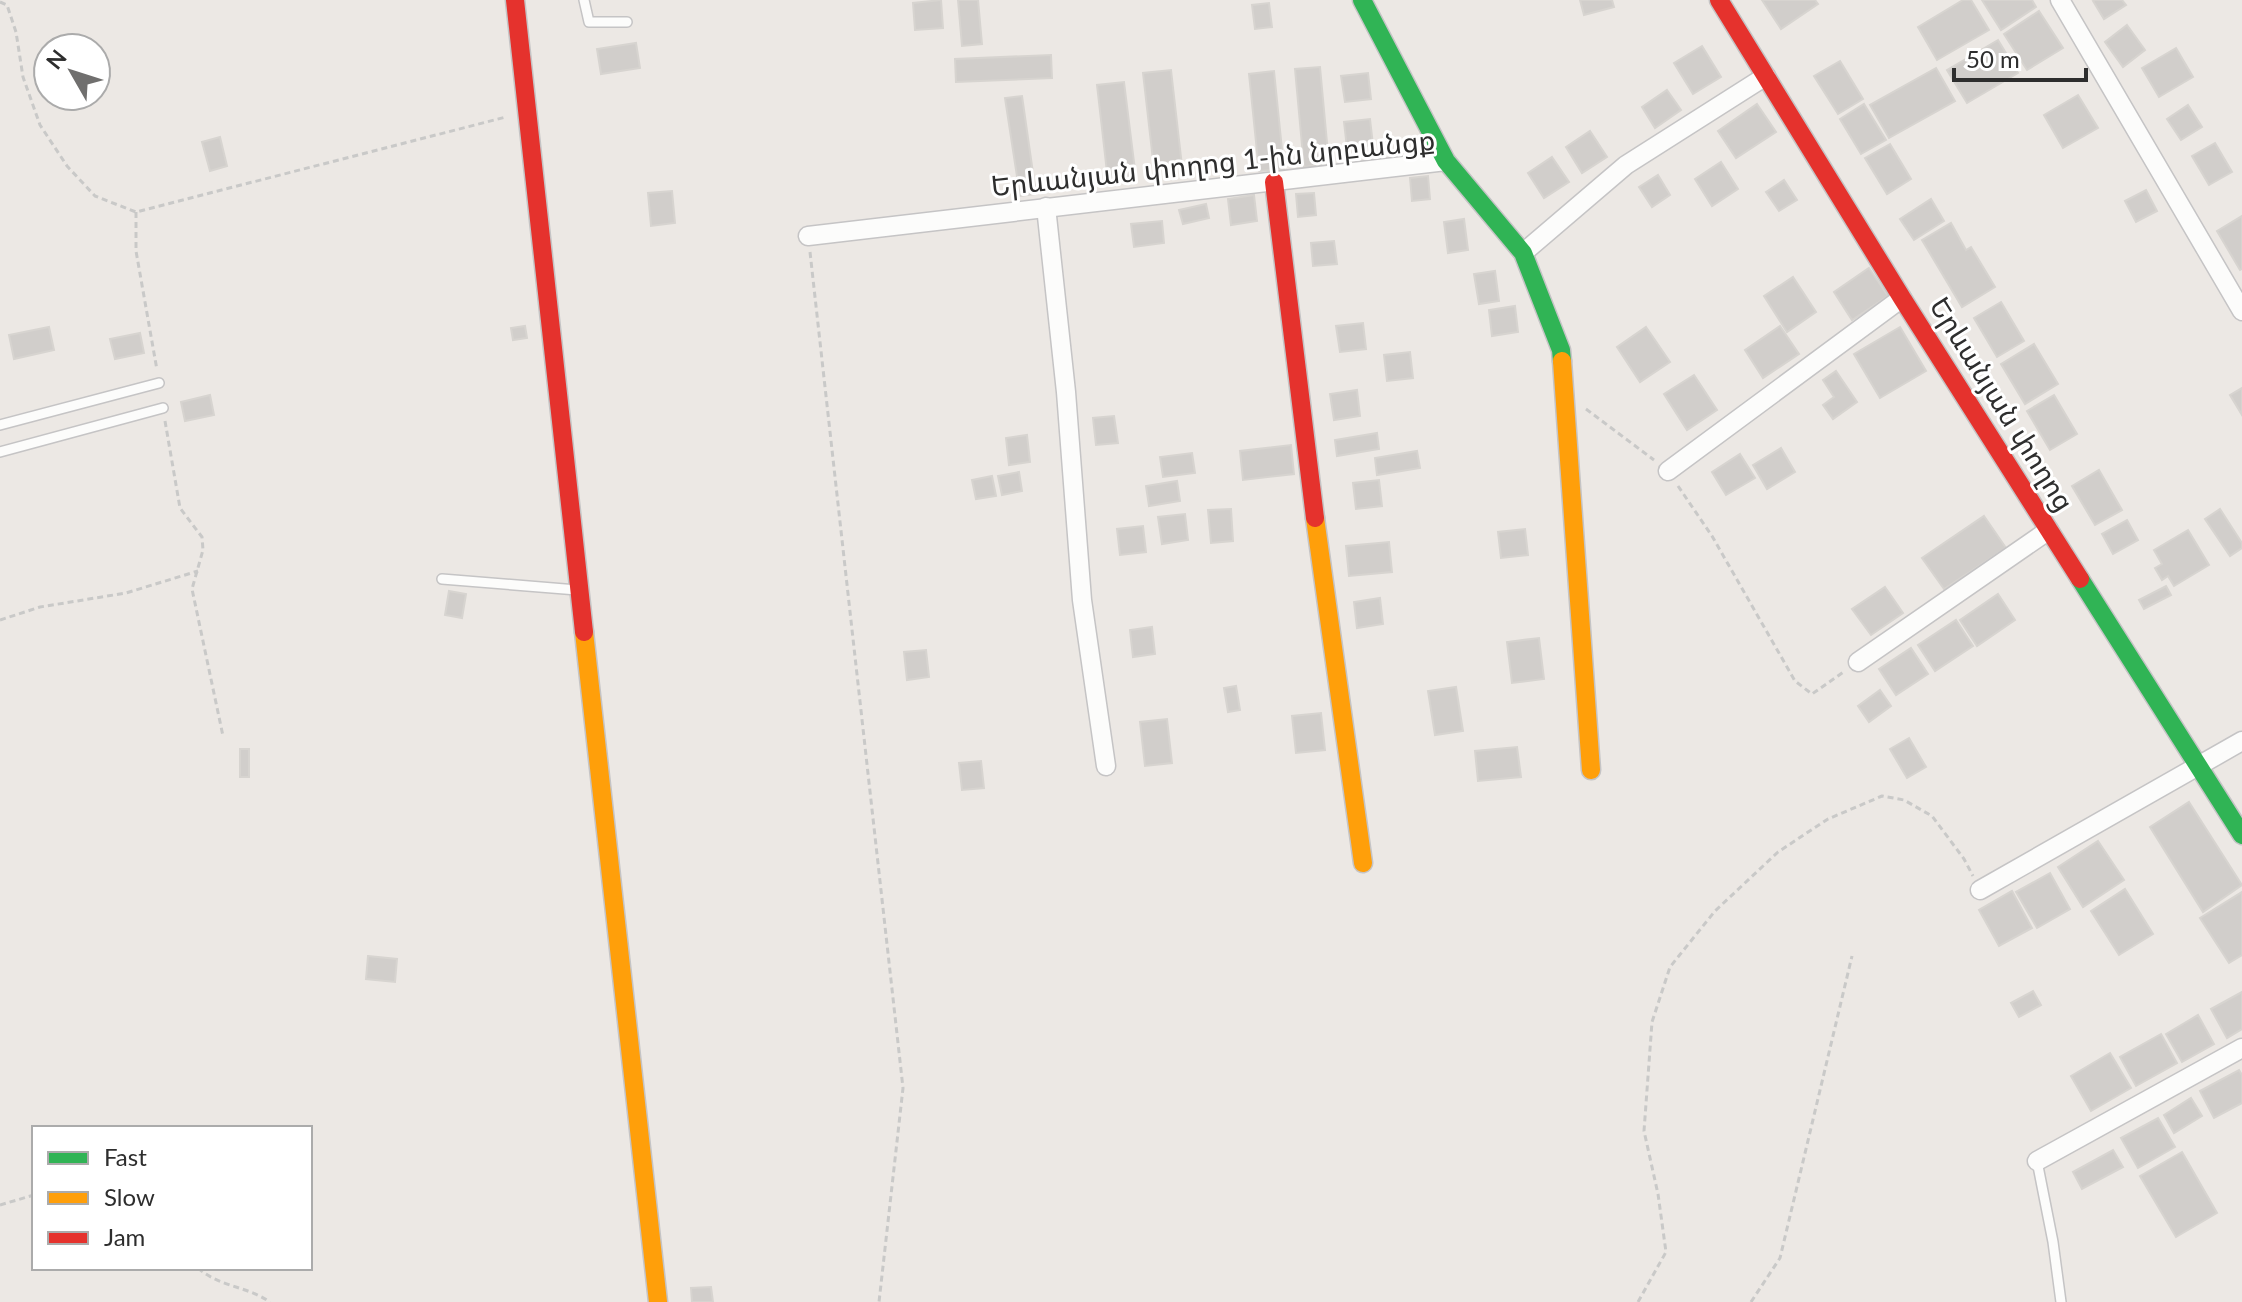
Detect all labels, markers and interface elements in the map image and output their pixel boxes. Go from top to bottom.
north arrow [32,32,112,112]
scale bar [1954,32,2086,82]
text: N [40,44,72,74]
text: 50 m [1966,44,2020,73]
street label: Երևանյան փողոց 1-ին նրբանցք [989,122,1437,203]
street label: Երևանյան փողոց [1922,290,2082,517]
legend [32,1126,312,1270]
text: Fast [104,1142,147,1171]
text: Slow [104,1182,155,1211]
text: Jam [104,1222,145,1251]

